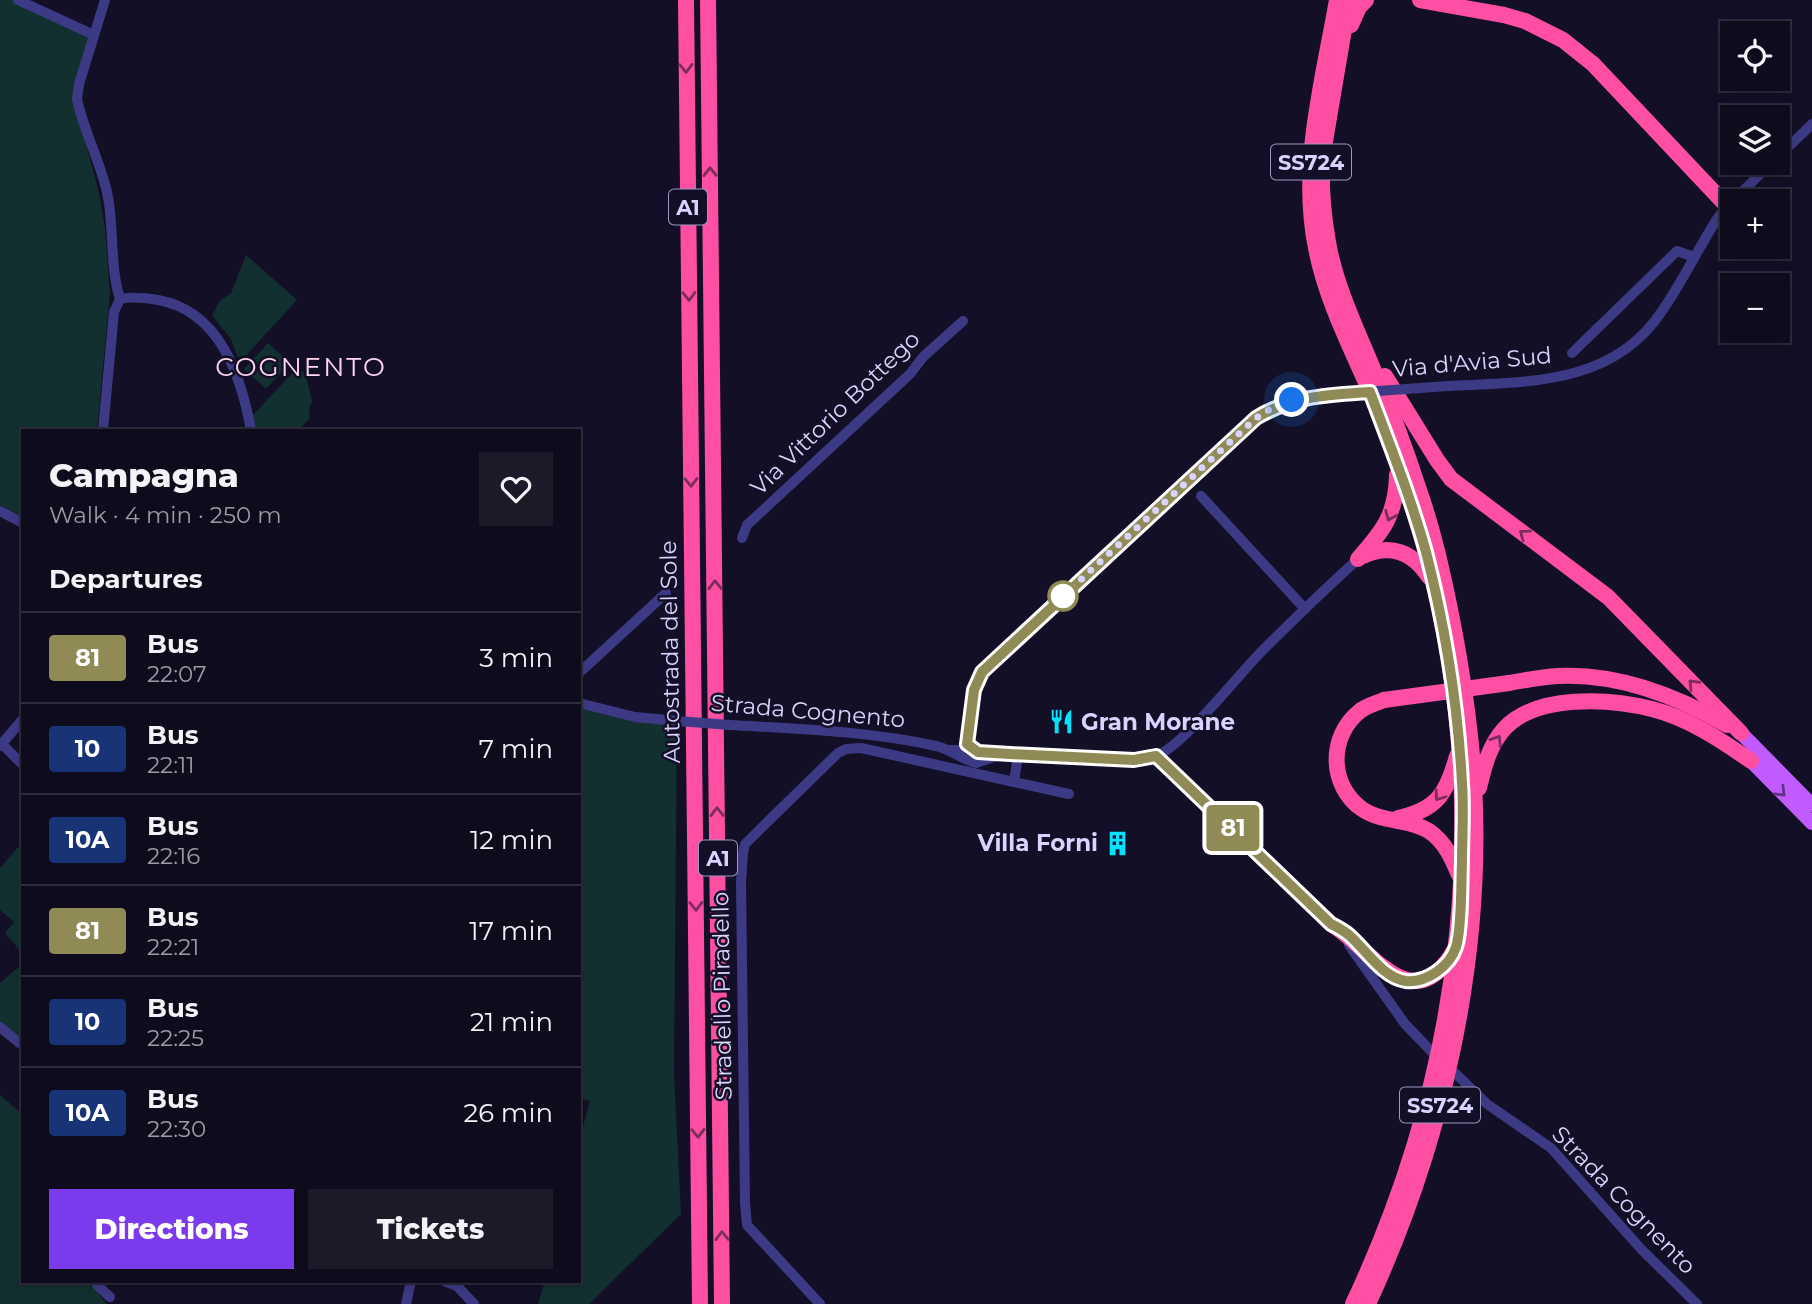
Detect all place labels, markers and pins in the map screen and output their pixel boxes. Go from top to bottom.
unlabelled marker [1048,581,1078,611]
restaurant icon: Gran Morane [1047,708,1075,736]
place label: Gran Morane [1081,708,1235,736]
place label: Villa Forni [976,829,1098,857]
building icon: Villa Forni [1104,829,1132,857]

